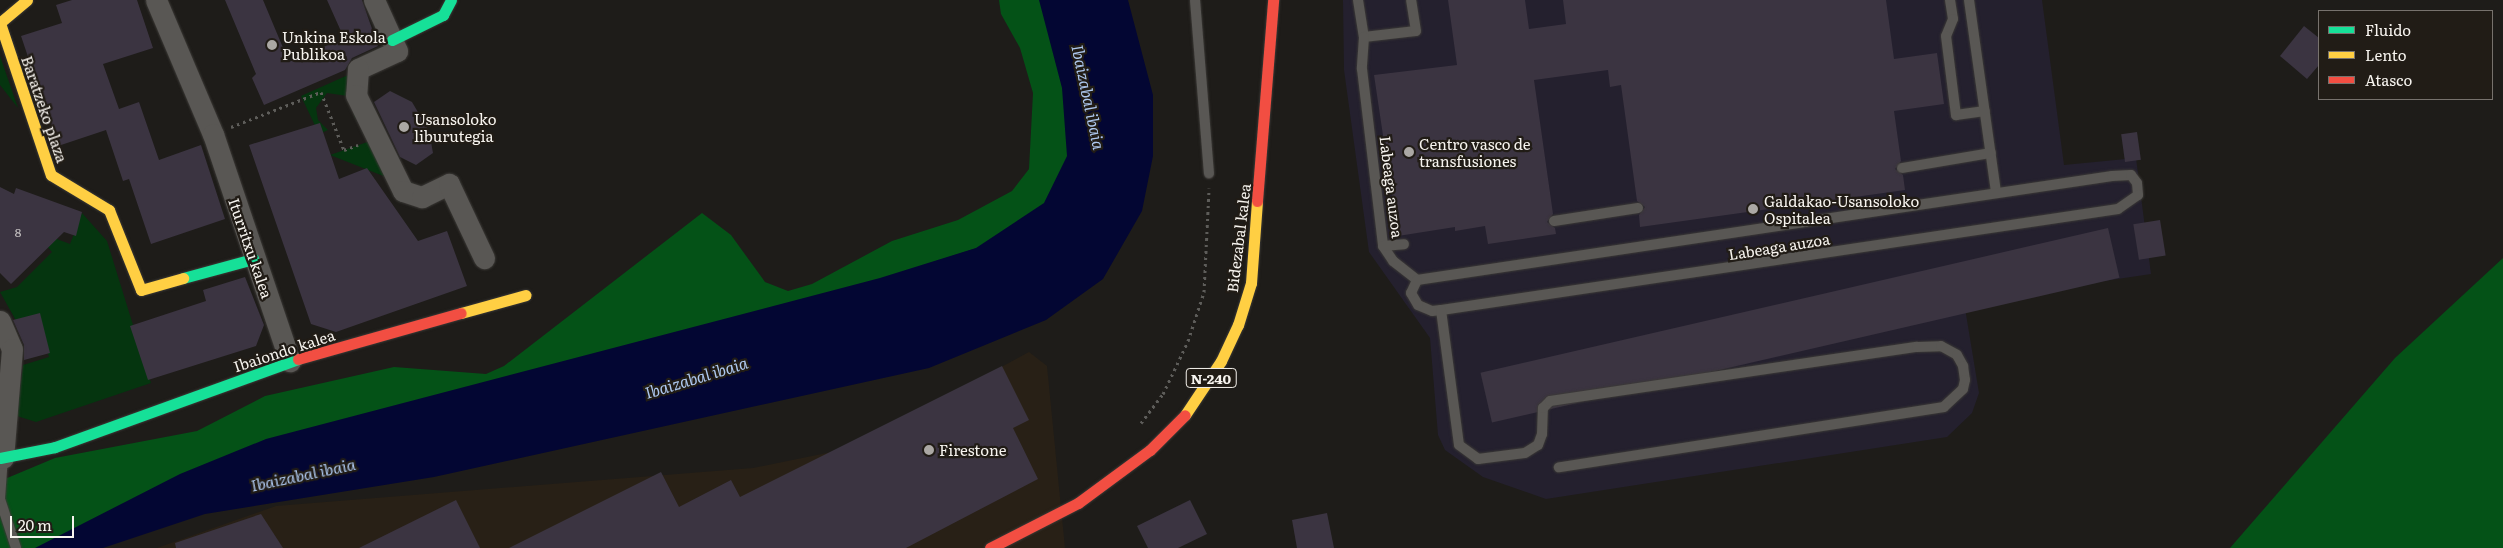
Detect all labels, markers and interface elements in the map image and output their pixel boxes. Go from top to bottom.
legend [2318,10,2493,100]
text: Fluido [2365,18,2411,41]
place label: Unkina Eskola Publikoa [282,27,386,62]
marker: Unkina Eskola Publikoa [266,39,278,51]
water label: Ibaizabal ibaia [1069,43,1109,151]
text: Lento [2365,43,2406,66]
street label: Baratzeko plaza [18,53,72,165]
text: Atasco [2365,68,2412,91]
place label: Usansoloko liburutegia [414,109,497,144]
marker: Usansoloko liburutegia [398,121,410,133]
place label: Centro vasco de transfusiones [1419,134,1530,169]
street label: Labeaga auzoa [1377,135,1407,239]
marker: Centro vasco de transfusiones [1403,146,1415,158]
street label: Bidezabal kalea [1222,182,1254,294]
place label: Galdakao-Usansoloko Ospitalea [1764,191,1919,226]
street label: Iturritxu kalea [225,195,277,301]
marker: Galdakao-Usansoloko Ospitalea [1746,202,1760,216]
house number: 8 [15,226,21,240]
street label: Labeaga auzoa [1727,229,1831,263]
street label: Ibaiondo kalea [231,325,337,375]
water label: Ibaizabal ibaia [642,352,750,402]
road number: N-240 [1185,366,1237,389]
place label: Firestone [939,441,1007,459]
marker: Firestone [923,444,935,456]
water label: Ibaizabal ibaia [249,454,357,494]
scale bar [12,506,76,538]
text: 20 m [18,513,52,536]

